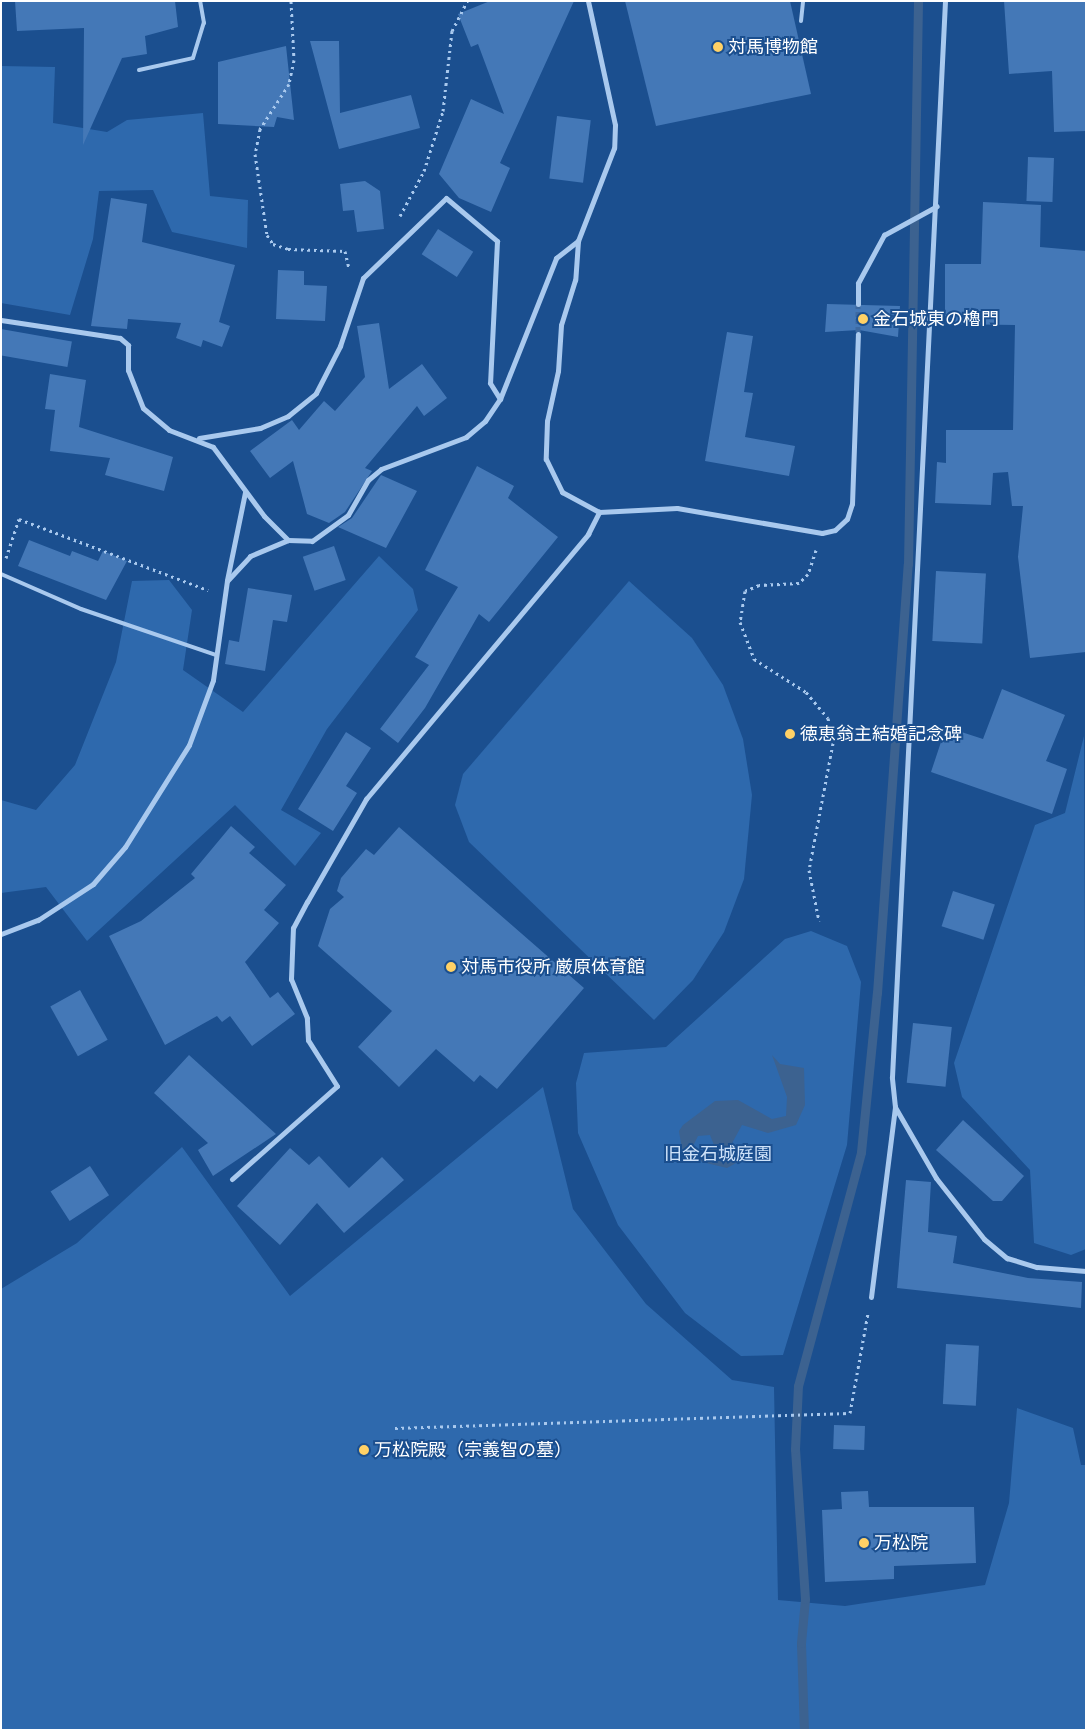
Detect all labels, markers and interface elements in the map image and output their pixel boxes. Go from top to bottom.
place label: 対馬博物館 [728,36,818,58]
marker: 対馬博物館 [712,41,724,53]
place label: 金石城東の櫓門 [873,308,999,330]
marker: 金石城東の櫓門 [857,313,869,325]
place label: 徳恵翁主結婚記念碑 [800,723,962,745]
marker: 徳恵翁主結婚記念碑 [784,728,796,740]
place label: 対馬市役所 厳原体育館 [461,956,645,978]
marker: 対馬市役所 厳原体育館 [445,961,457,973]
park label: 旧金石城庭園 [664,1143,772,1165]
place label: 万松院殿（宗義智の墓） [374,1439,572,1461]
marker: 万松院殿（宗義智の墓） [358,1444,370,1456]
place label: 万松院 [874,1532,928,1554]
marker: 万松院 [858,1537,870,1549]

